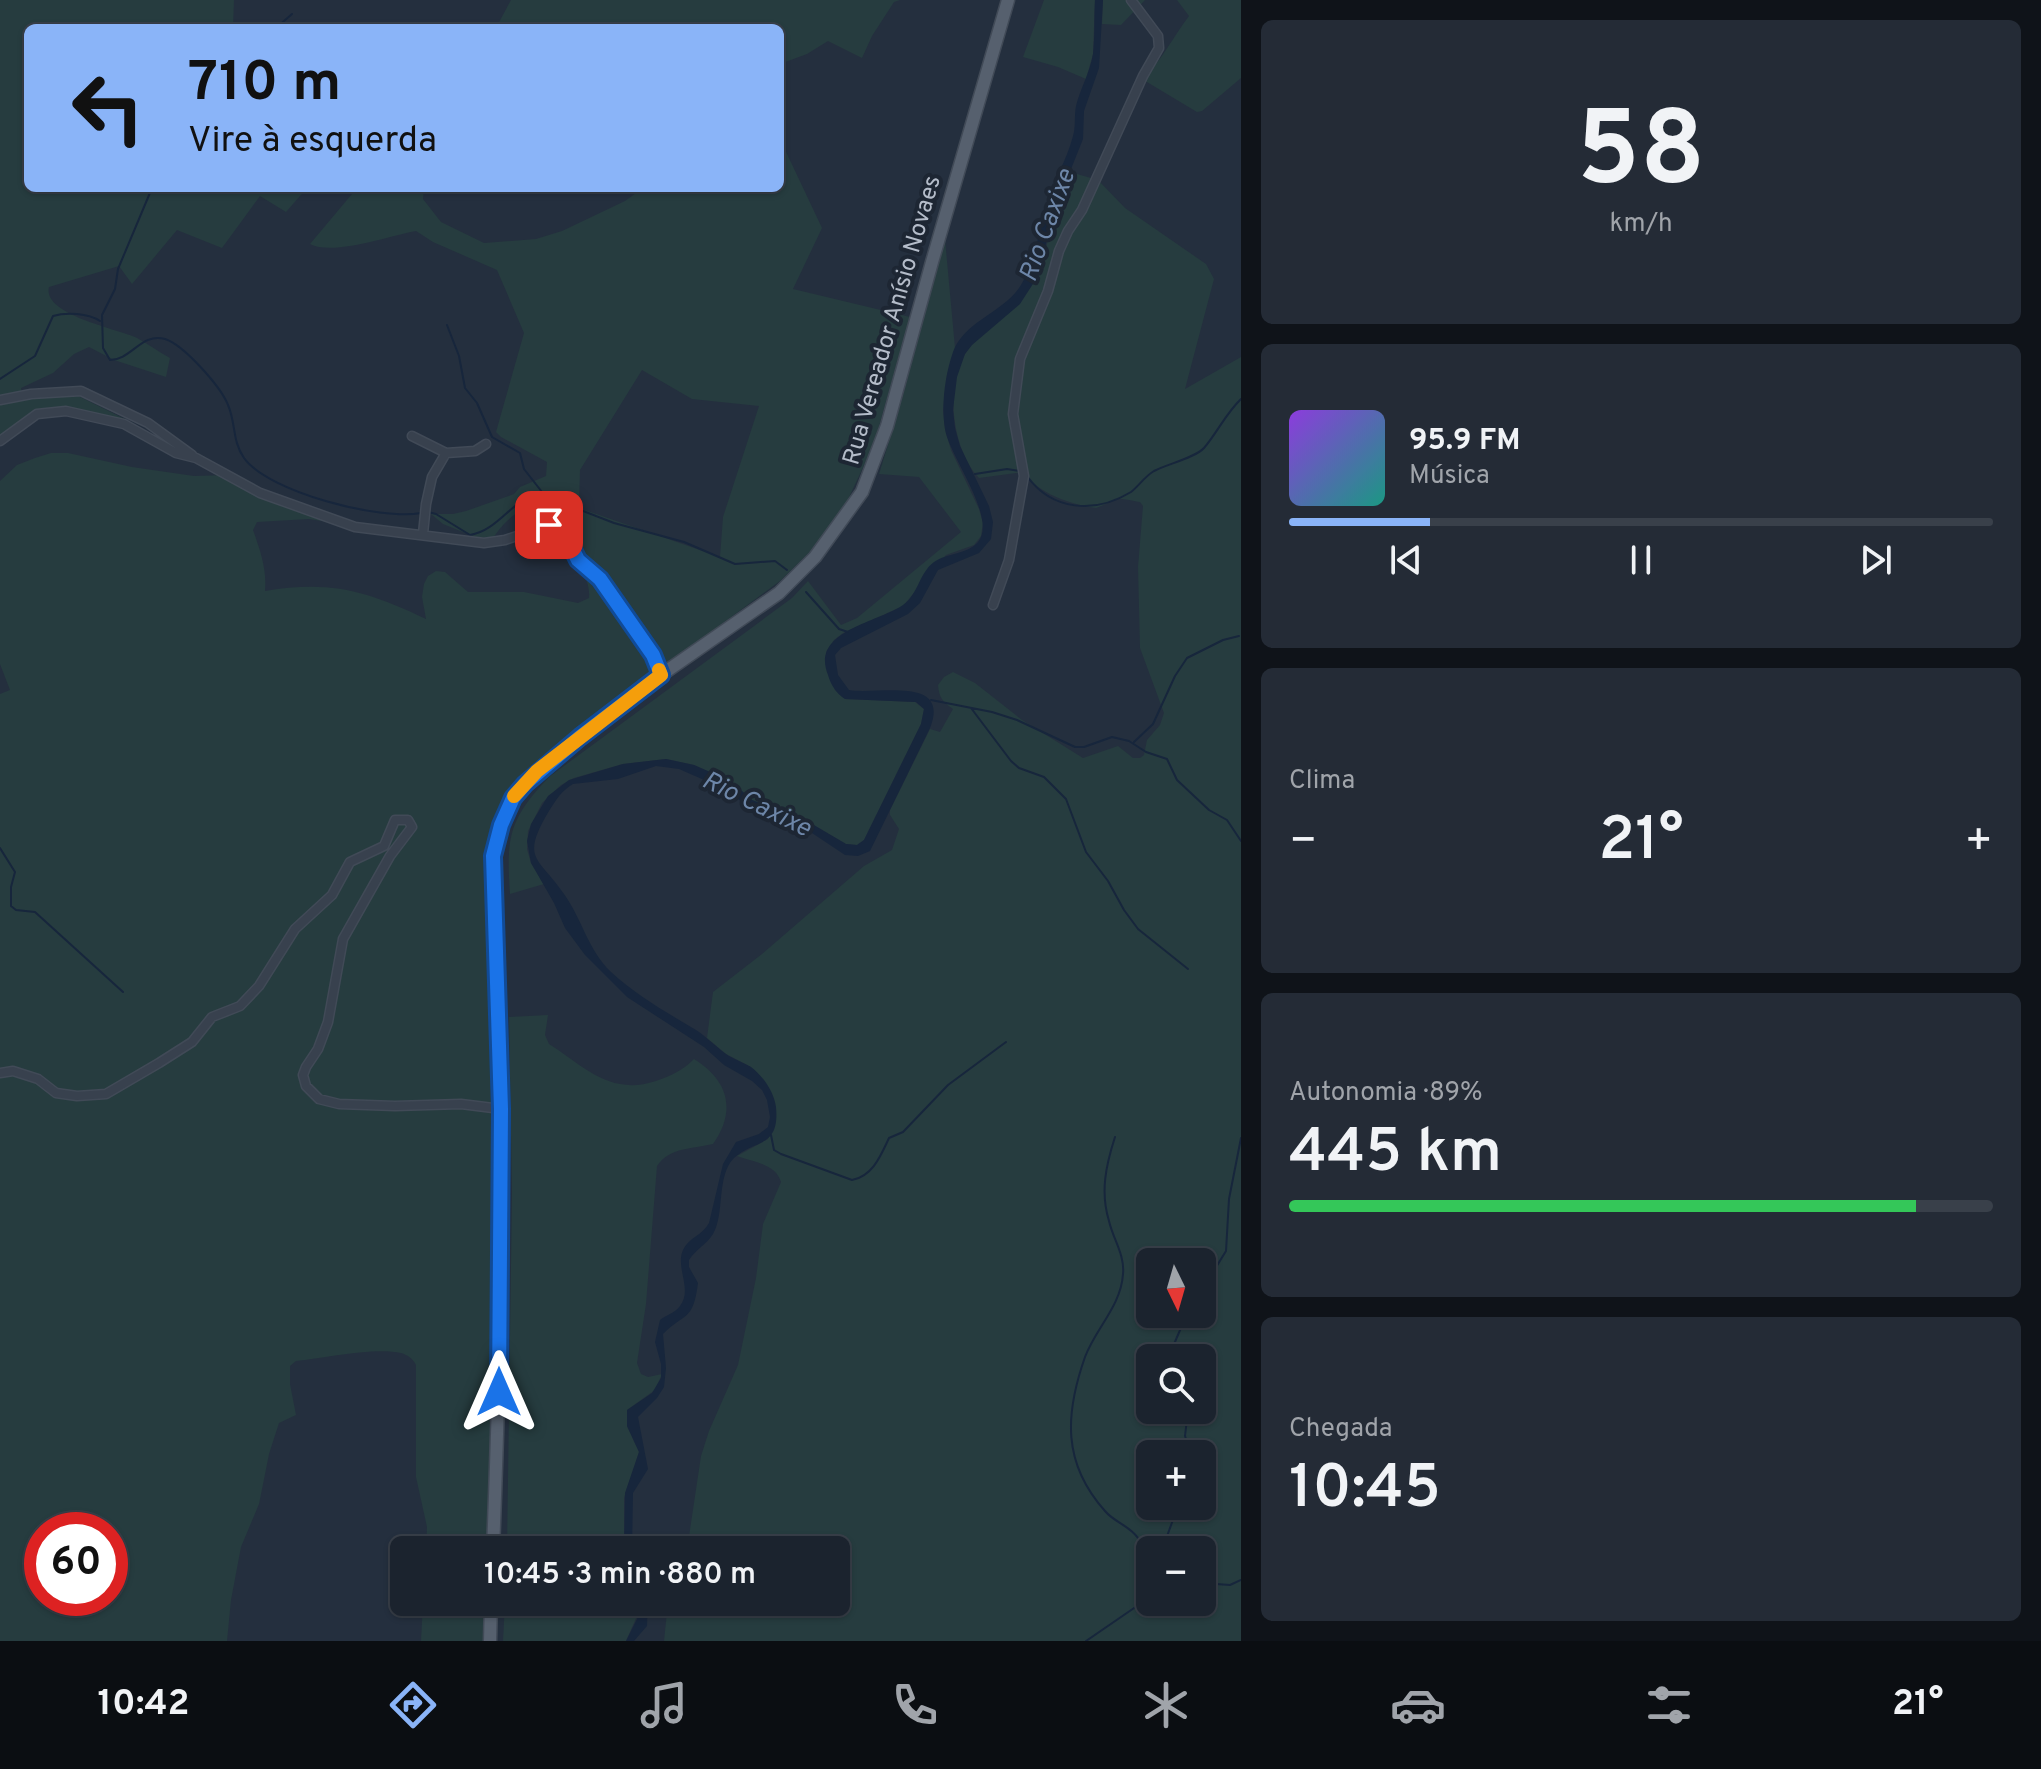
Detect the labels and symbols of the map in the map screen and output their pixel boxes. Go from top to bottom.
water label: Rio Caxixe [1013,165,1084,287]
street label: Rua Vereador Anísio Novaes [837,172,949,469]
pin [515,491,583,559]
water label: Rio Caxixe [696,765,816,846]
north arrow [1136,1248,1216,1328]
position arrow [457,1350,541,1434]
speed limit sign: 60 [24,1512,128,1616]

